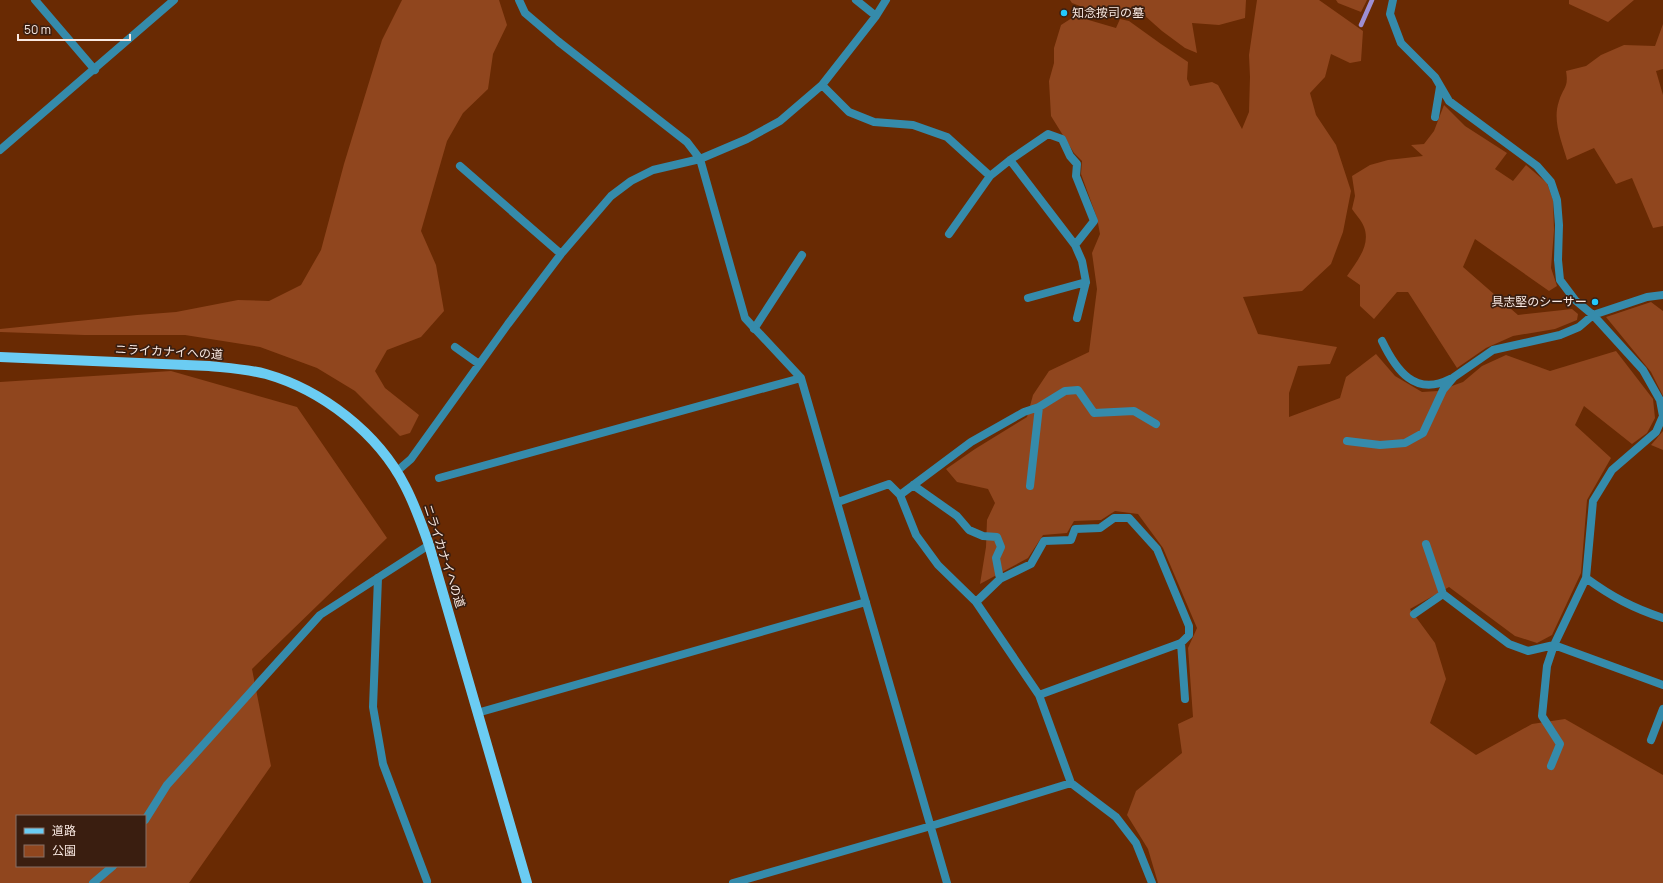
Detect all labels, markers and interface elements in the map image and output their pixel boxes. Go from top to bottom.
place label: 知念按司の墓 [1072,4,1144,21]
marker: 知念按司の墓 [1059,8,1069,18]
scale bar [18,16,130,42]
text: 50 m [24,21,51,38]
place label: 具志堅のシーサー [1491,293,1587,310]
marker: 具志堅のシーサー [1590,297,1600,307]
street label: ニライカナイへの道 [115,340,223,363]
street label: ニライカナイへの道 [420,502,469,610]
legend [16,815,146,867]
text: 道路 [52,822,76,839]
text: 公園 [52,842,76,859]

